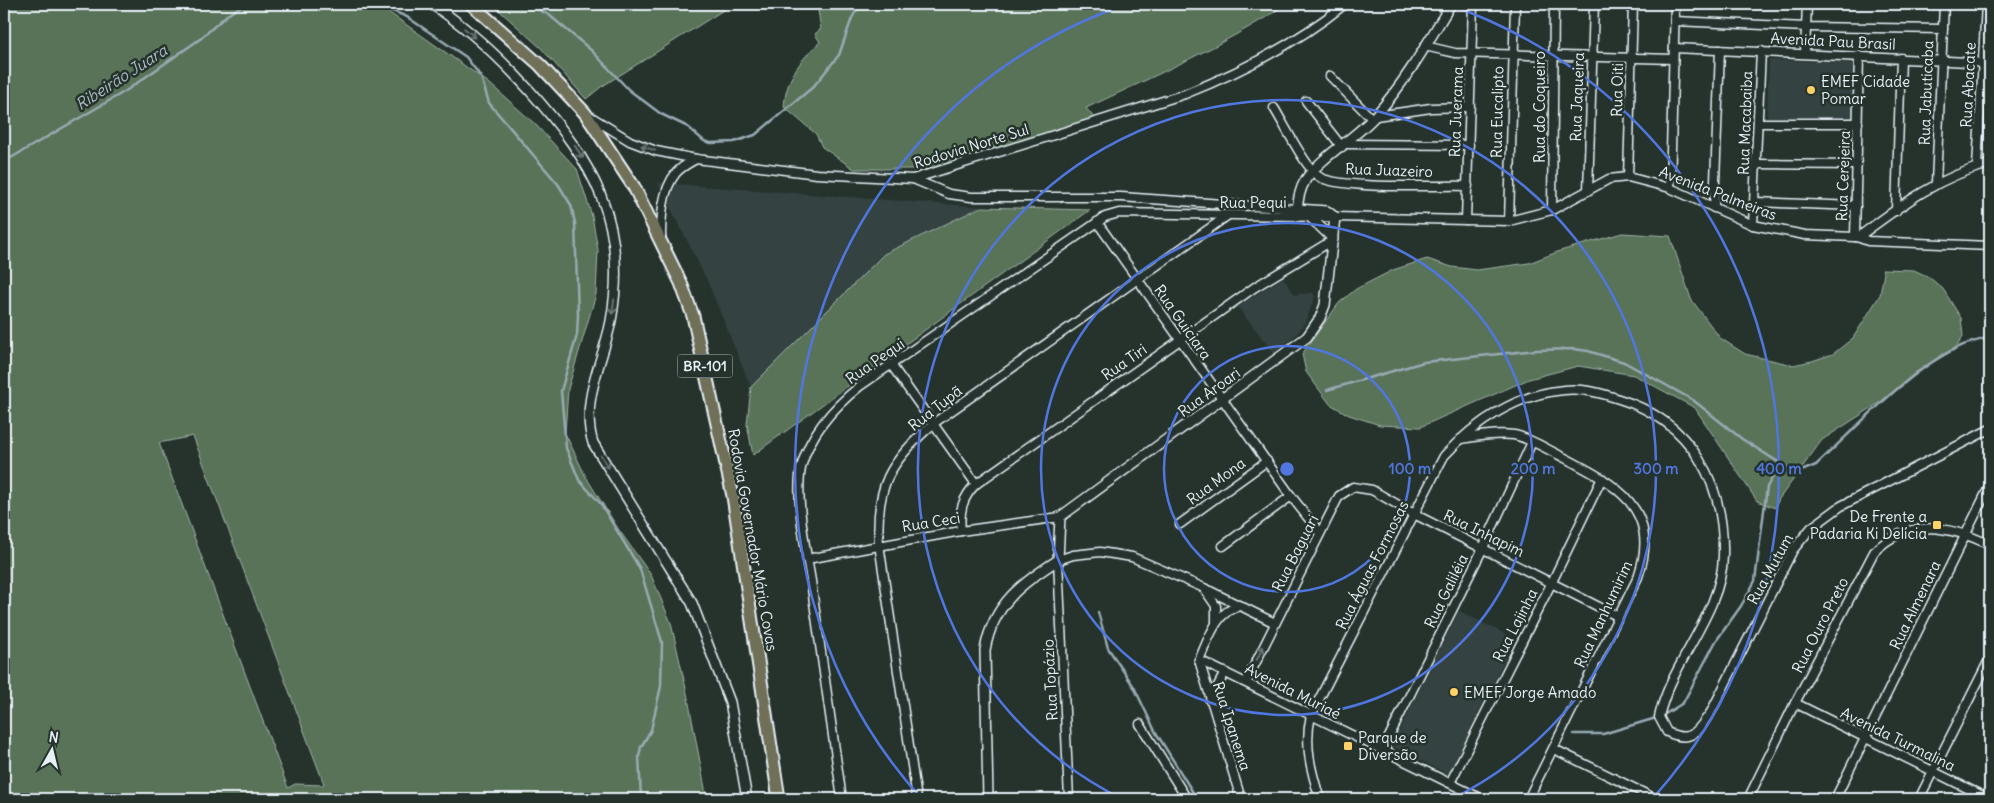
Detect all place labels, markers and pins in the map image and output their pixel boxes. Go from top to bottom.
place label: EMEF Cidade Pomar [1821,72,1910,108]
marker: EMEF Cidade Pomar [1805,84,1817,96]
centre of rings [1278,460,1296,478]
place label: De Frente a Padaria Ki Delícia [1810,507,1927,543]
marker: De Frente a Padaria Ki Delícia [1931,519,1943,531]
place label: EMEF Jorge Amado [1464,683,1596,702]
marker: EMEF Jorge Amado [1448,686,1460,698]
place label: Parque de Diversão [1358,728,1427,764]
marker: Parque de Diversão [1342,740,1354,752]

